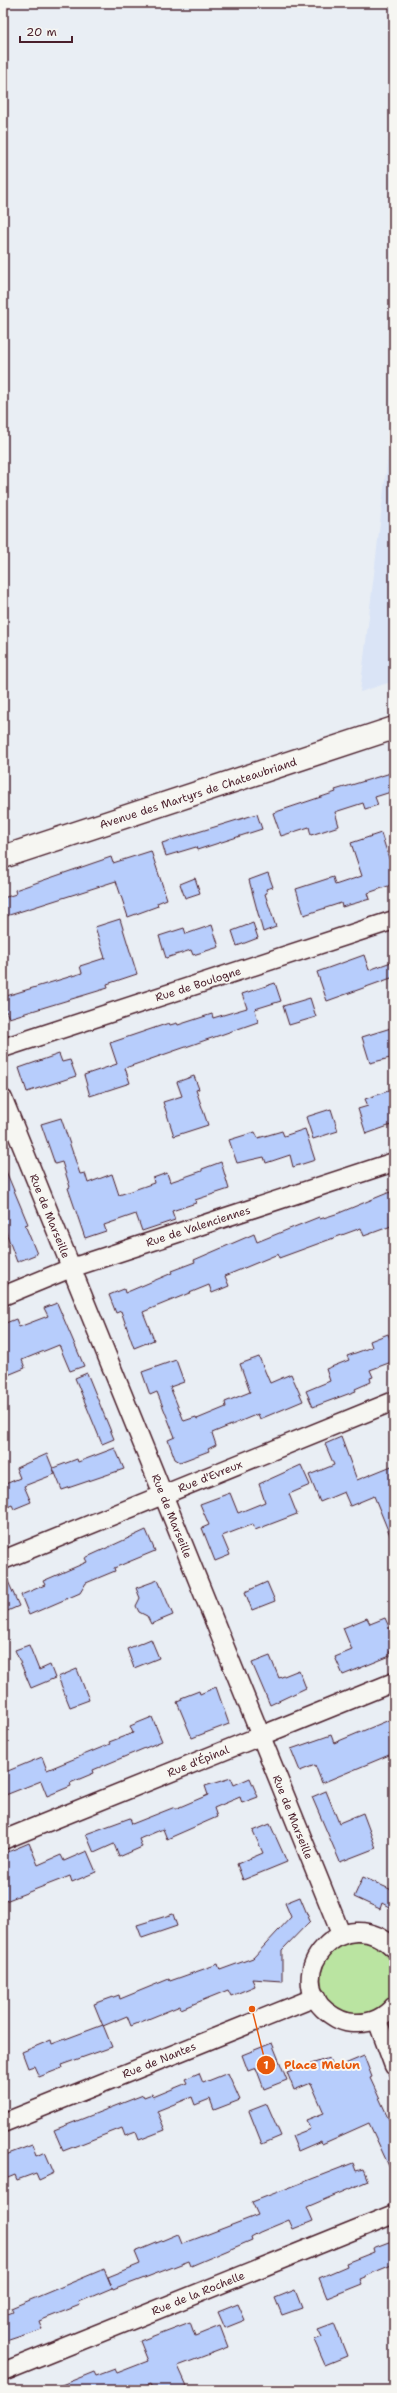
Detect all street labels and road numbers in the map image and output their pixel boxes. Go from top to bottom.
street label: Avenue des Martyrs de Chateaubriand [98,754,299,833]
street label: Rue de Boulogne [153,964,243,1005]
street label: Rue de Marseille [26,1172,73,1261]
street label: Rue de Valenciennes [144,1203,252,1250]
street label: Rue d'Evreux [176,1457,245,1496]
street label: Rue de Marseille [148,1472,195,1561]
street label: Rue d'Épinal [165,1741,232,1781]
street label: Rue de Marseille [269,1773,316,1862]
street label: Rue de Nantes [120,2039,198,2082]
street label: Rue de la Rochelle [149,2268,247,2319]

